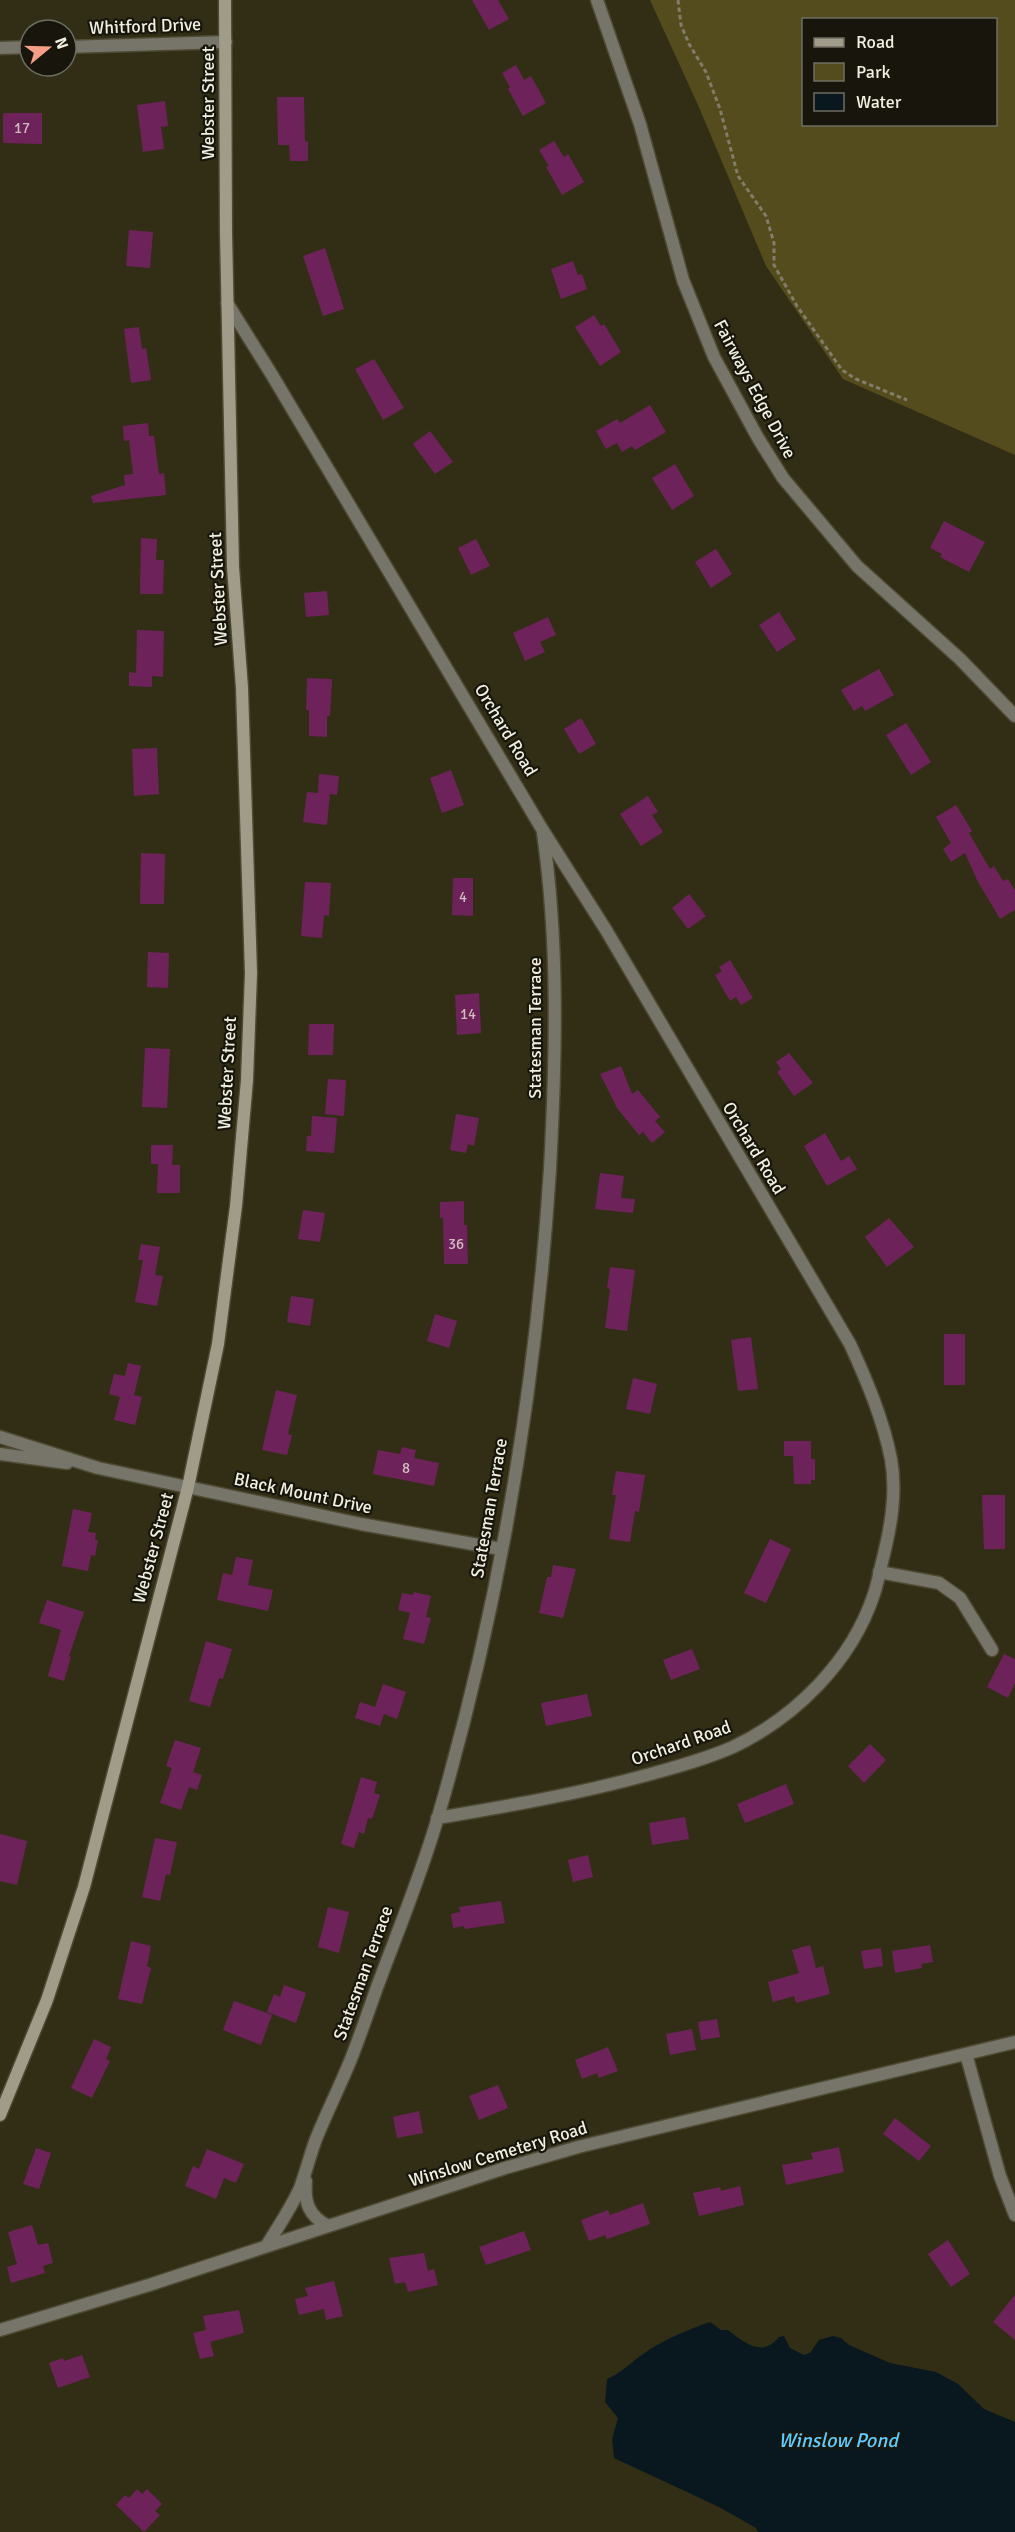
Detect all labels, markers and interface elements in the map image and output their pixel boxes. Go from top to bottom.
street label: Whitford Drive [89,13,201,39]
north arrow [18,18,78,78]
legend [802,18,997,126]
text: Road [856,31,895,53]
text: N [50,35,73,52]
street label: Webster Street [197,46,219,160]
text: Park [856,61,891,83]
text: Water [856,91,902,113]
house number: 17 [14,119,30,137]
street label: Fairways Edge Drive [709,316,801,462]
street label: Webster Street [204,532,232,646]
street label: Orchard Road [470,680,542,780]
house number: 4 [459,888,467,906]
street label: Statesman Terrace [524,957,546,1099]
house number: 14 [460,1005,476,1023]
street label: Webster Street [213,1016,241,1130]
street label: Orchard Road [718,1098,790,1198]
house number: 36 [448,1235,464,1253]
street label: Statesman Terrace [466,1436,512,1580]
house number: 8 [402,1459,410,1477]
street label: Black Mount Drive [232,1468,374,1518]
street label: Webster Street [128,1490,178,1606]
street label: Orchard Road [628,1716,734,1770]
street label: Statesman Terrace [328,1903,398,2043]
street label: Winslow Cemetery Road [406,2116,590,2192]
water label: Winslow Pond [778,2428,900,2453]

